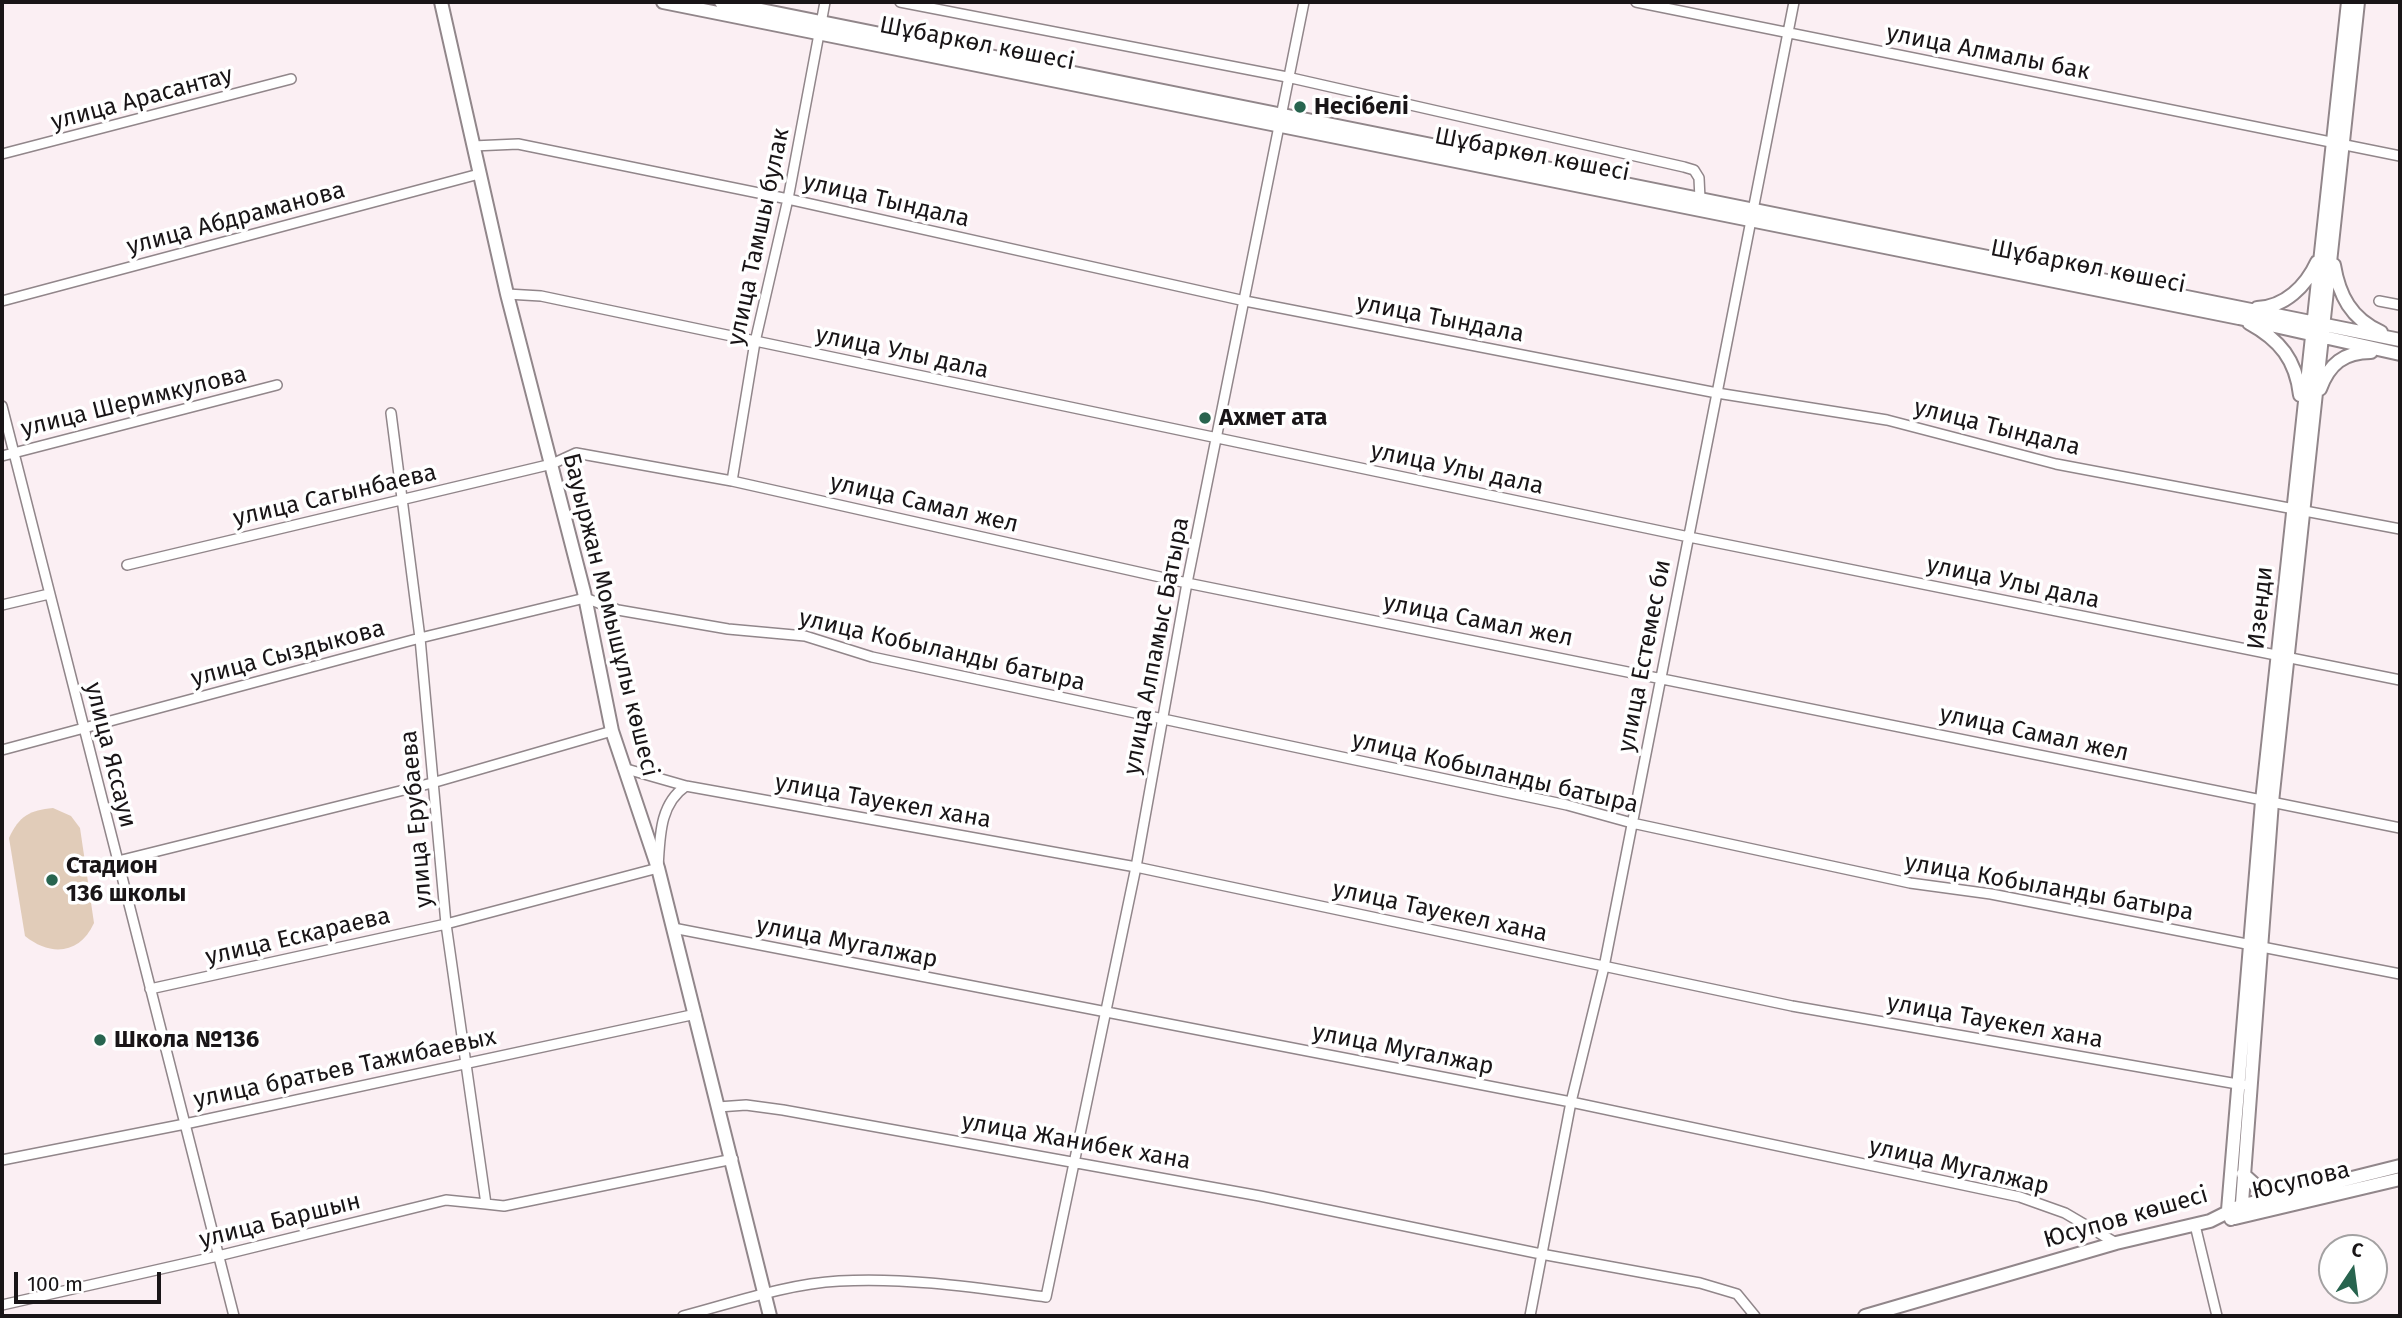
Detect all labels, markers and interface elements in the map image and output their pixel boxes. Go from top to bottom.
street label: Шұбаркөл көшесі [877,11,1077,77]
street label: улица Алмалы бак [1884,19,2092,87]
street label: улица Арасантау [48,61,236,137]
place label: Несібелі [1314,93,1409,121]
marker: Несібелі [1292,99,1308,115]
street label: Шұбаркөл көшесі [1432,122,1632,188]
street label: улица Тамшы булак [722,126,796,348]
street label: улица Тындала [800,168,972,234]
street label: улица Абдраманова [124,176,348,262]
street label: Шұбаркөл көшесі [1988,234,2188,300]
street label: улица Тындала [1354,289,1526,349]
street label: улица Улы дала [813,321,991,385]
street label: улица Шеримкулова [18,360,250,444]
street label: улица Тындала [1911,393,2083,463]
place label: Ахмет ата [1219,404,1327,432]
marker: Ахмет ата [1197,410,1213,426]
street label: улица Улы дала [1368,437,1546,501]
street label: Бауыржан Момышұлы көшесі [556,450,664,780]
street label: улица Сагынбаева [231,459,439,533]
street label: улица Самал жел [827,468,1021,540]
street label: улица Алпамыс Батыра [1118,515,1196,777]
street label: улица Улы дала [1924,551,2102,615]
street label: улица Естемес би [1612,557,1678,755]
street label: Изенди [2242,565,2280,651]
street label: улица Самал жел [1381,588,1575,654]
street label: улица Кобыланды батыра [796,604,1088,698]
street label: улица Сыздыкова [188,614,388,694]
street label: улица Яссауи [78,679,142,831]
street label: улица Самал жел [1937,700,2131,768]
street label: улица Кобыланды батыра [1349,726,1641,820]
street label: улица Ерубаева [395,729,439,909]
street label: улица Тауекел хана [773,769,993,835]
street label: улица Кобыланды батыра [1902,848,2196,928]
place label: Стадион 136 школы [66,852,186,908]
marker: Стадион 136 школы [44,872,60,888]
street label: улица Тауекел хана [1330,875,1550,949]
street label: улица Ескараева [203,902,393,972]
street label: улица Мугалжар [754,911,940,975]
street label: улица Тауекел хана [1885,989,2105,1055]
street label: улица Мугалжар [1310,1018,1496,1082]
street label: улица братьев Тажибаевых [191,1023,499,1115]
place label: Школа №136 [114,1026,259,1054]
marker: Школа №136 [92,1032,108,1048]
street label: улица Жанибек хана [959,1108,1193,1176]
street label: улица Мугалжар [1866,1132,2052,1202]
street label: Юсупова [2249,1156,2353,1206]
street label: Юсупов көшесі [2041,1181,2211,1255]
street label: улица Баршын [196,1187,364,1255]
north arrow [2318,1234,2388,1304]
text: С [2349,1238,2365,1262]
scale bar [18,1258,164,1302]
text: 100 m [27,1271,83,1297]

